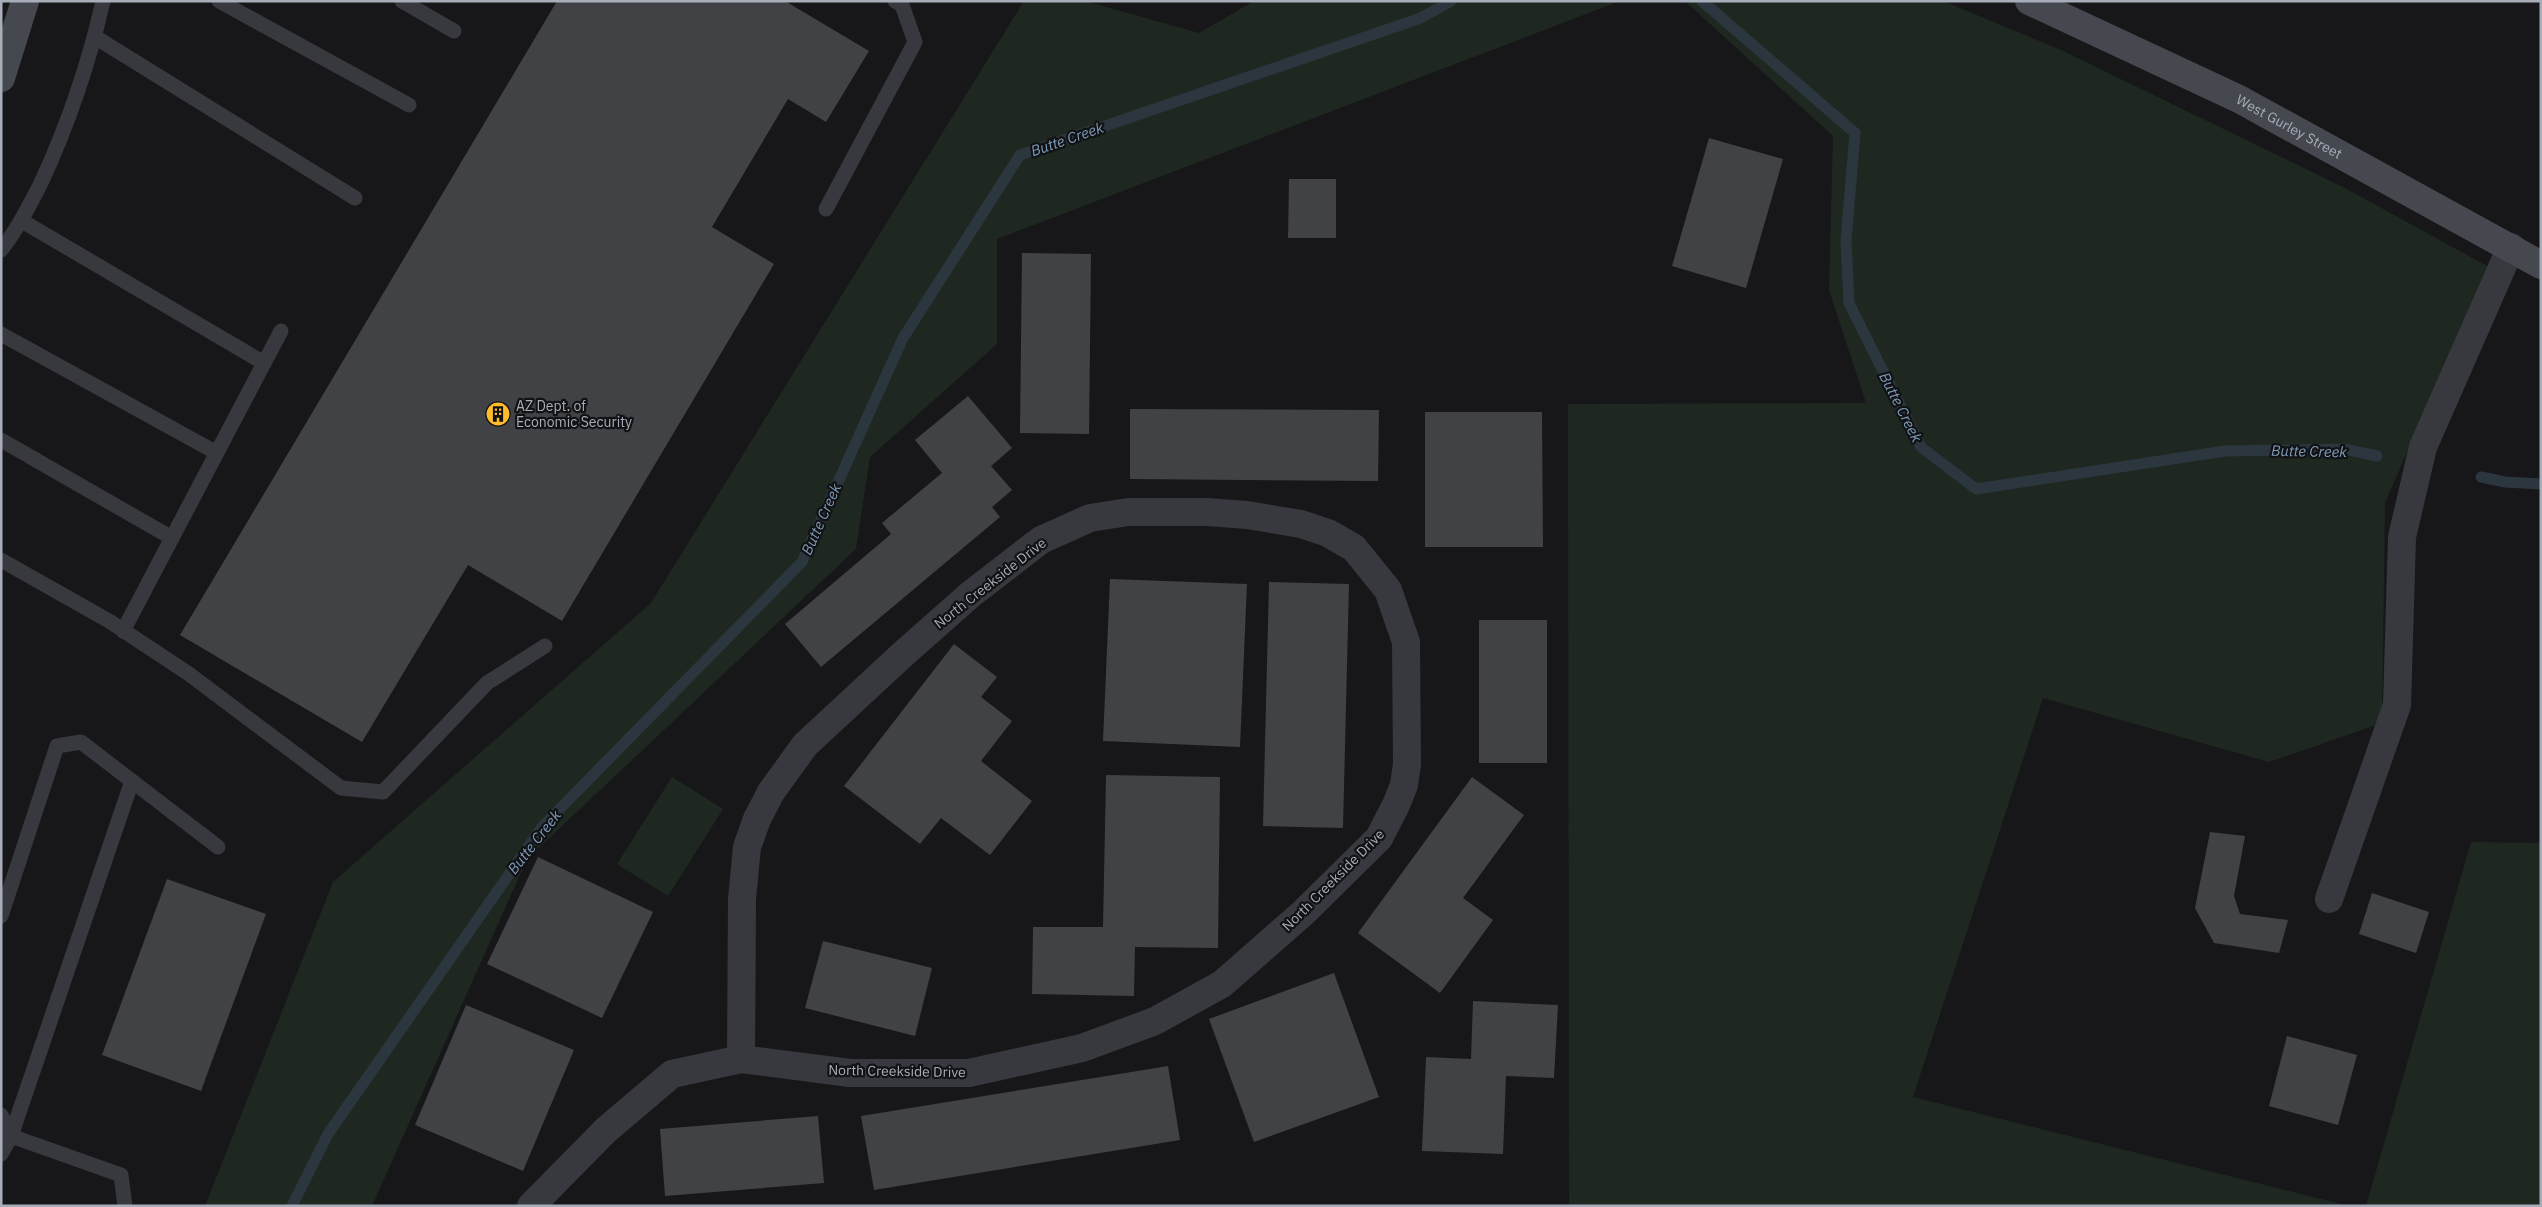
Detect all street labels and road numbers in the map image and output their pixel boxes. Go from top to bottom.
street label: West Gurley Street [2233,90,2345,163]
street label: North Creekside Drive [930,533,1050,632]
street label: North Creekside Drive [1278,825,1388,935]
street label: North Creekside Drive [828,1061,966,1081]

